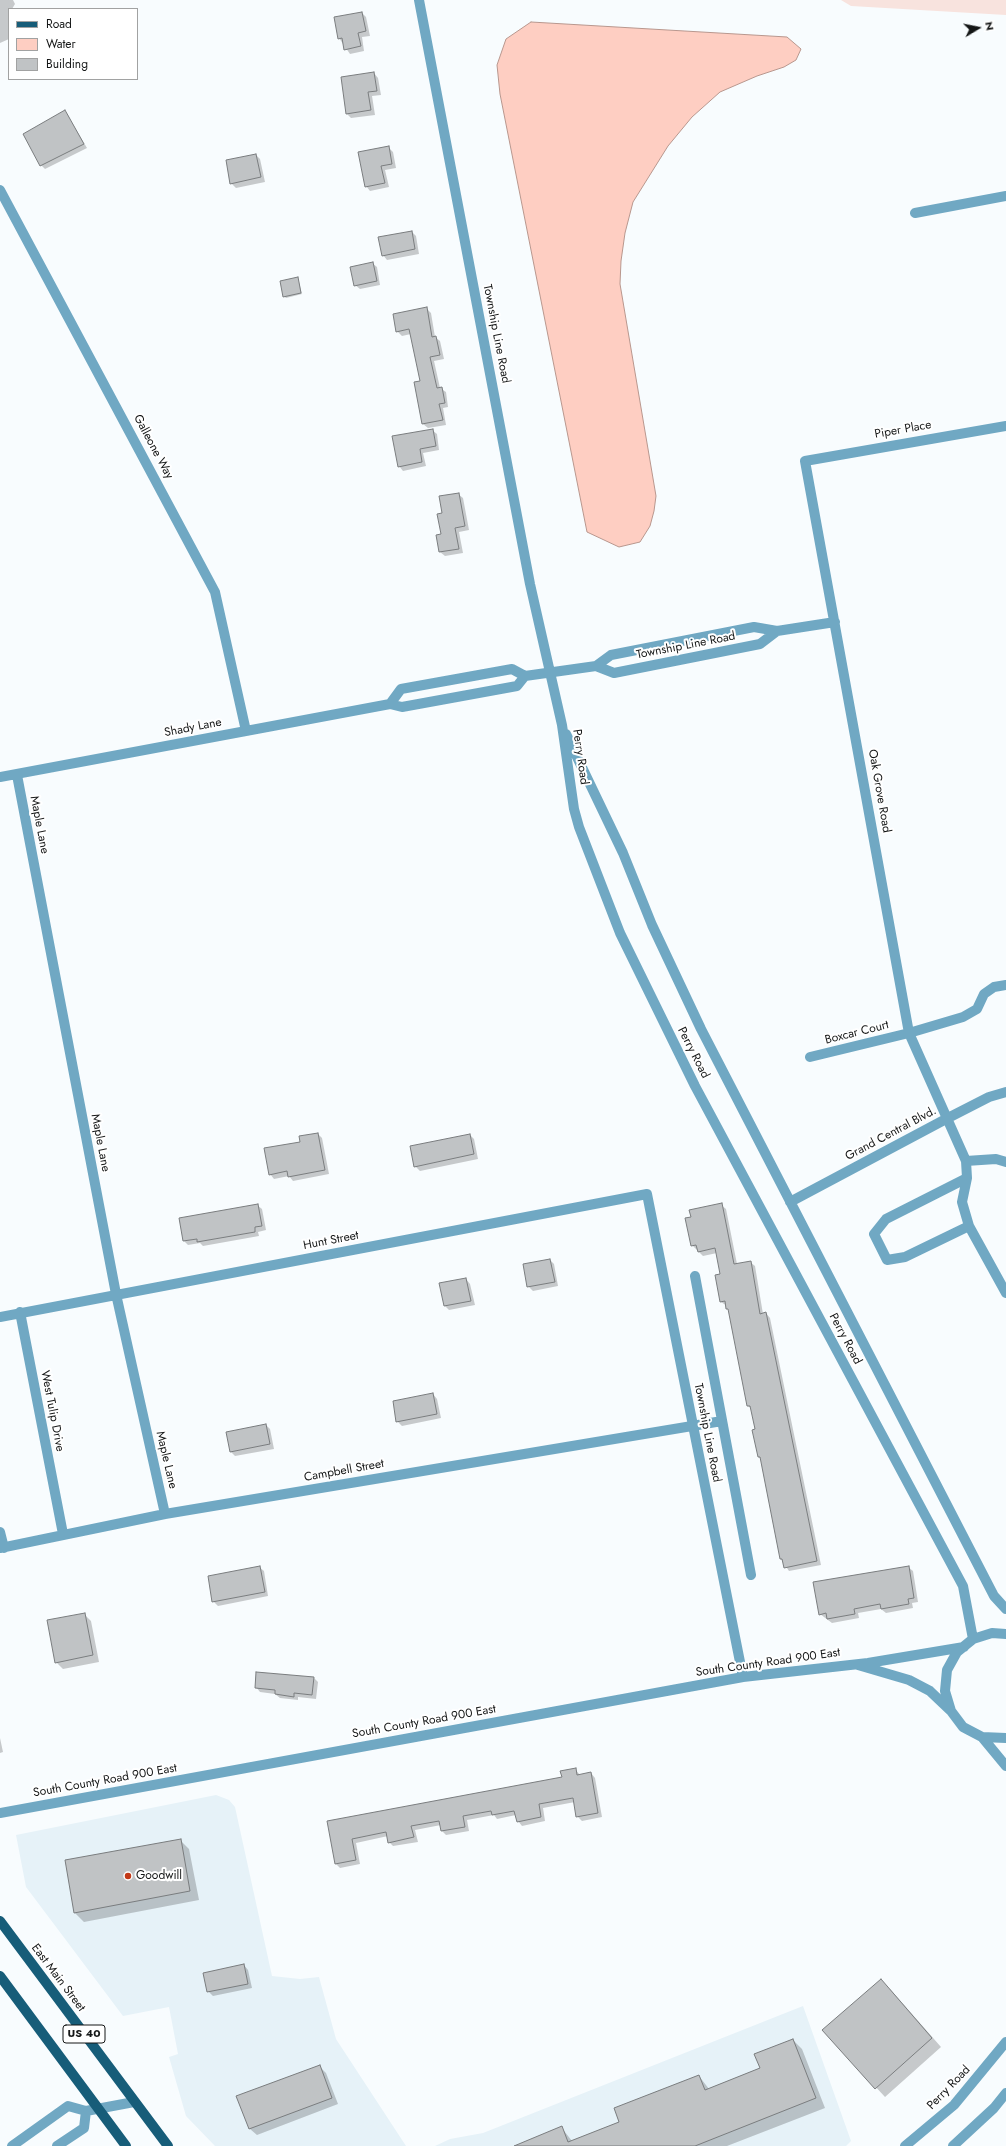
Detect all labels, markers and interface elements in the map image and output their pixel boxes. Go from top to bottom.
legend [8,8,138,80]
north arrow [958,8,998,48]
text: Road [46,15,72,33]
text: N [981,20,998,32]
text: Water [46,35,76,53]
text: Building [46,55,88,73]
street label: Township Line Road [479,283,513,385]
street label: Galleone Way [130,412,176,482]
street label: Piper Place [873,418,933,442]
street label: Township Line Road [635,629,737,663]
street label: Shady Lane [163,715,223,741]
street label: Perry Road [569,728,591,786]
street label: Oak Grove Road [865,748,893,834]
street label: Maple Lane [26,795,52,855]
street label: Boxcar Court [824,1018,890,1048]
street label: Perry Road [674,1025,712,1081]
street label: Grand Central Blvd. [843,1104,939,1164]
street label: Maple Lane [87,1113,113,1173]
street label: Hunt Street [302,1229,360,1253]
street label: Perry Road [826,1311,864,1367]
street label: West Tulip Drive [37,1369,67,1453]
street label: Township Line Road [690,1382,724,1484]
street label: Maple Lane [152,1430,180,1490]
street label: Campbell Street [303,1457,385,1485]
street label: South County Road 900 East [695,1646,841,1680]
street label: South County Road 900 East [351,1702,497,1742]
street label: South County Road 900 East [32,1761,178,1801]
place label: Goodwill [136,1869,182,1883]
marker: Goodwill [123,1871,133,1881]
street label: East Main Street [28,1941,88,2015]
road number: US 40 [63,2025,105,2043]
street label: Perry Road [924,2063,974,2113]

